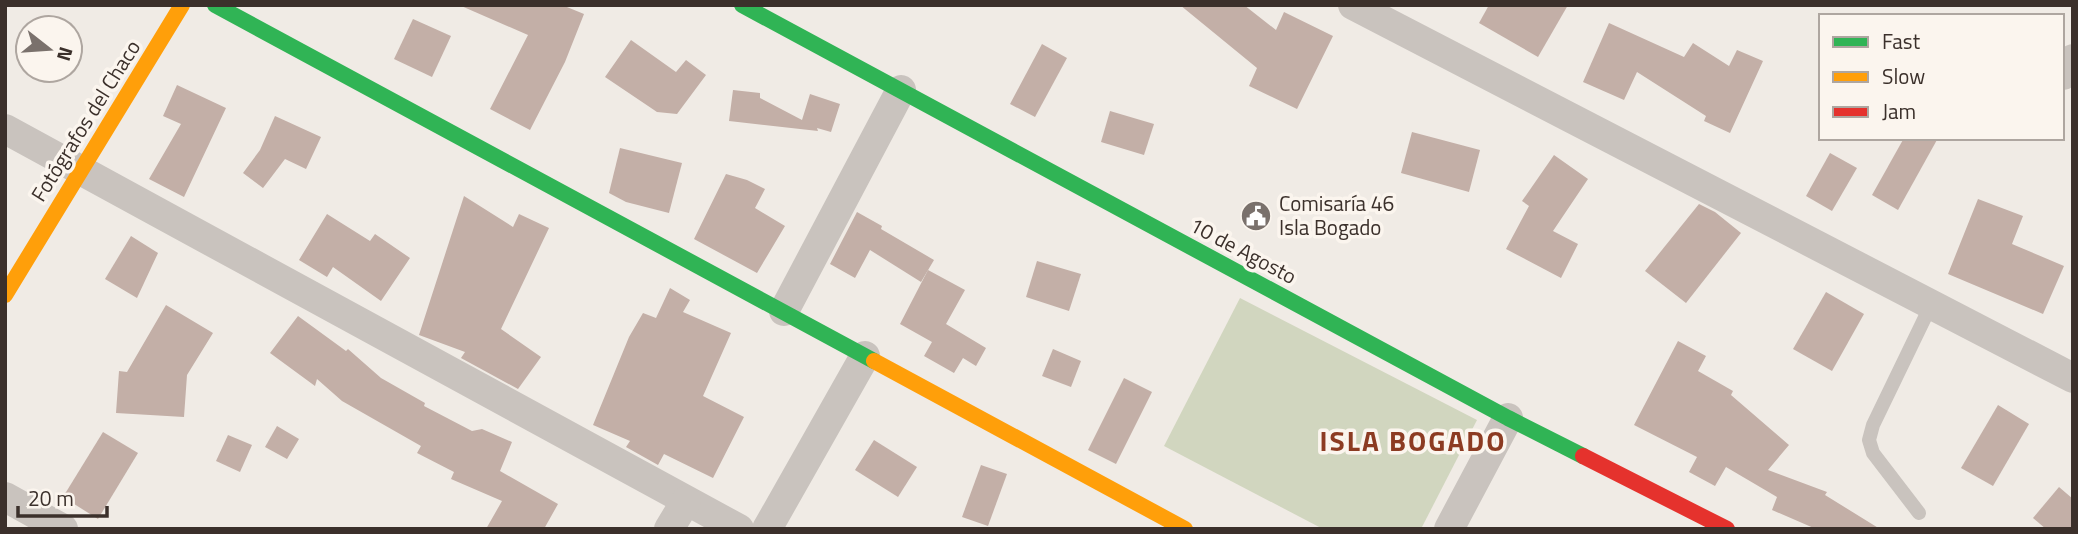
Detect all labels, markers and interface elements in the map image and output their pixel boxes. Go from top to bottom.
north arrow [14,14,84,84]
legend [1819,14,2064,140]
text: Fast [1882,25,1921,57]
street label: Fotógrafos del Chaco [22,33,148,208]
text: N [50,44,82,65]
text: Slow [1882,60,1925,92]
text: Jam [1882,95,1916,127]
place label: Comisaría 46 Isla Bogado [1279,187,1394,243]
public building icon: Comisaría 46 Isla Bogado [1239,199,1273,233]
street label: 10 de Agosto [1184,209,1303,292]
district label: ISLA BOGADO [1320,419,1506,462]
scale bar [18,475,107,518]
text: 20 m [28,482,74,514]

